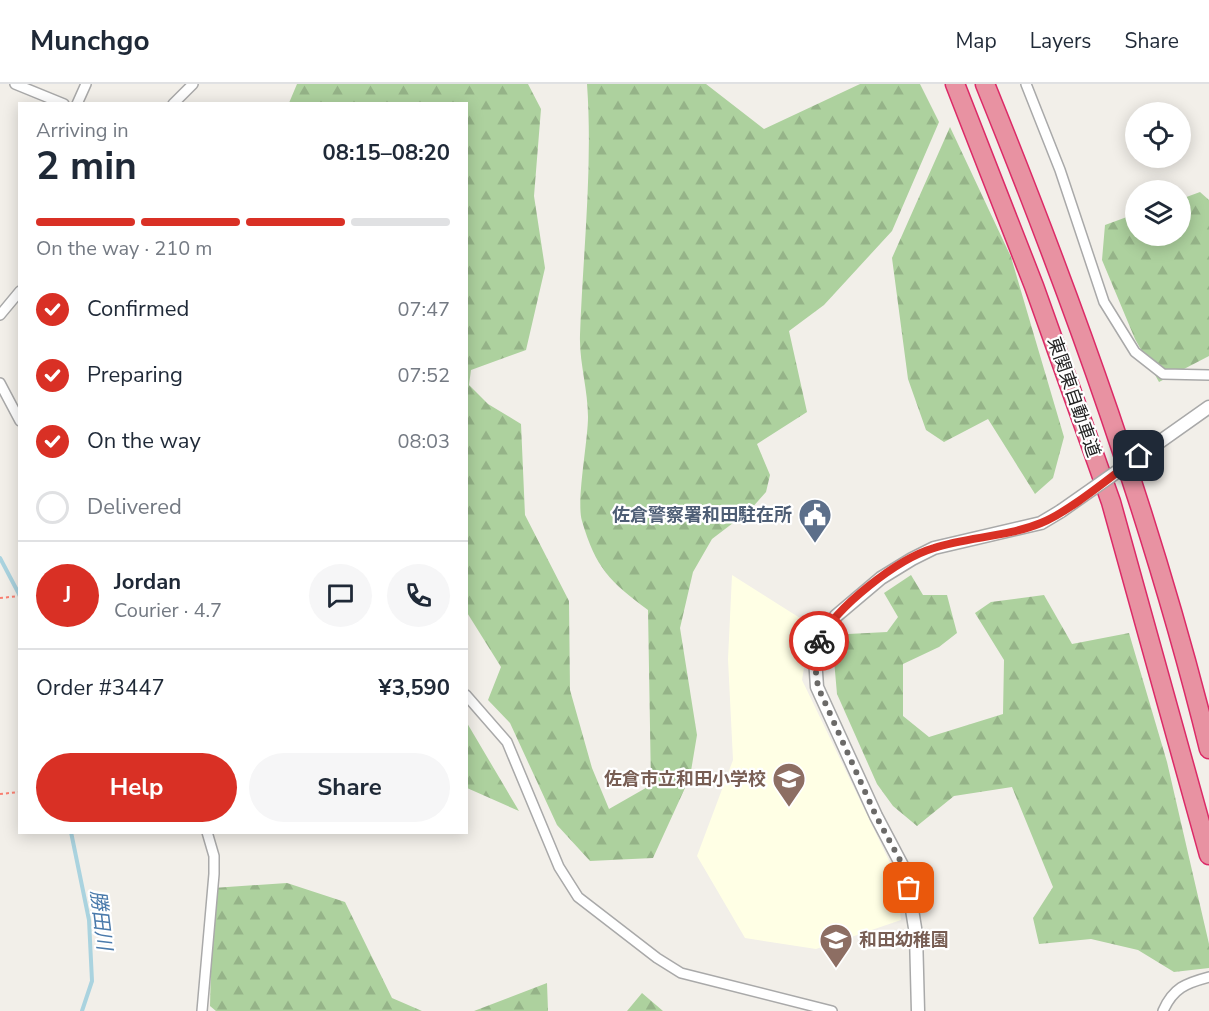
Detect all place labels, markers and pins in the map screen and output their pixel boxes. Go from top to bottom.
pin [1113,430,1164,481]
public building icon: 佐倉警察署和田駐在所 [797,497,833,544]
place label: 佐倉警察署和田駐在所 [612,503,792,527]
school or university icon: 佐倉市立和田小学校 [771,761,807,808]
place label: 佐倉市立和田小学校 [604,767,766,791]
pin [883,862,934,913]
school or university icon: 和田幼稚園 [818,922,854,969]
place label: 和田幼稚園 [859,928,949,952]

